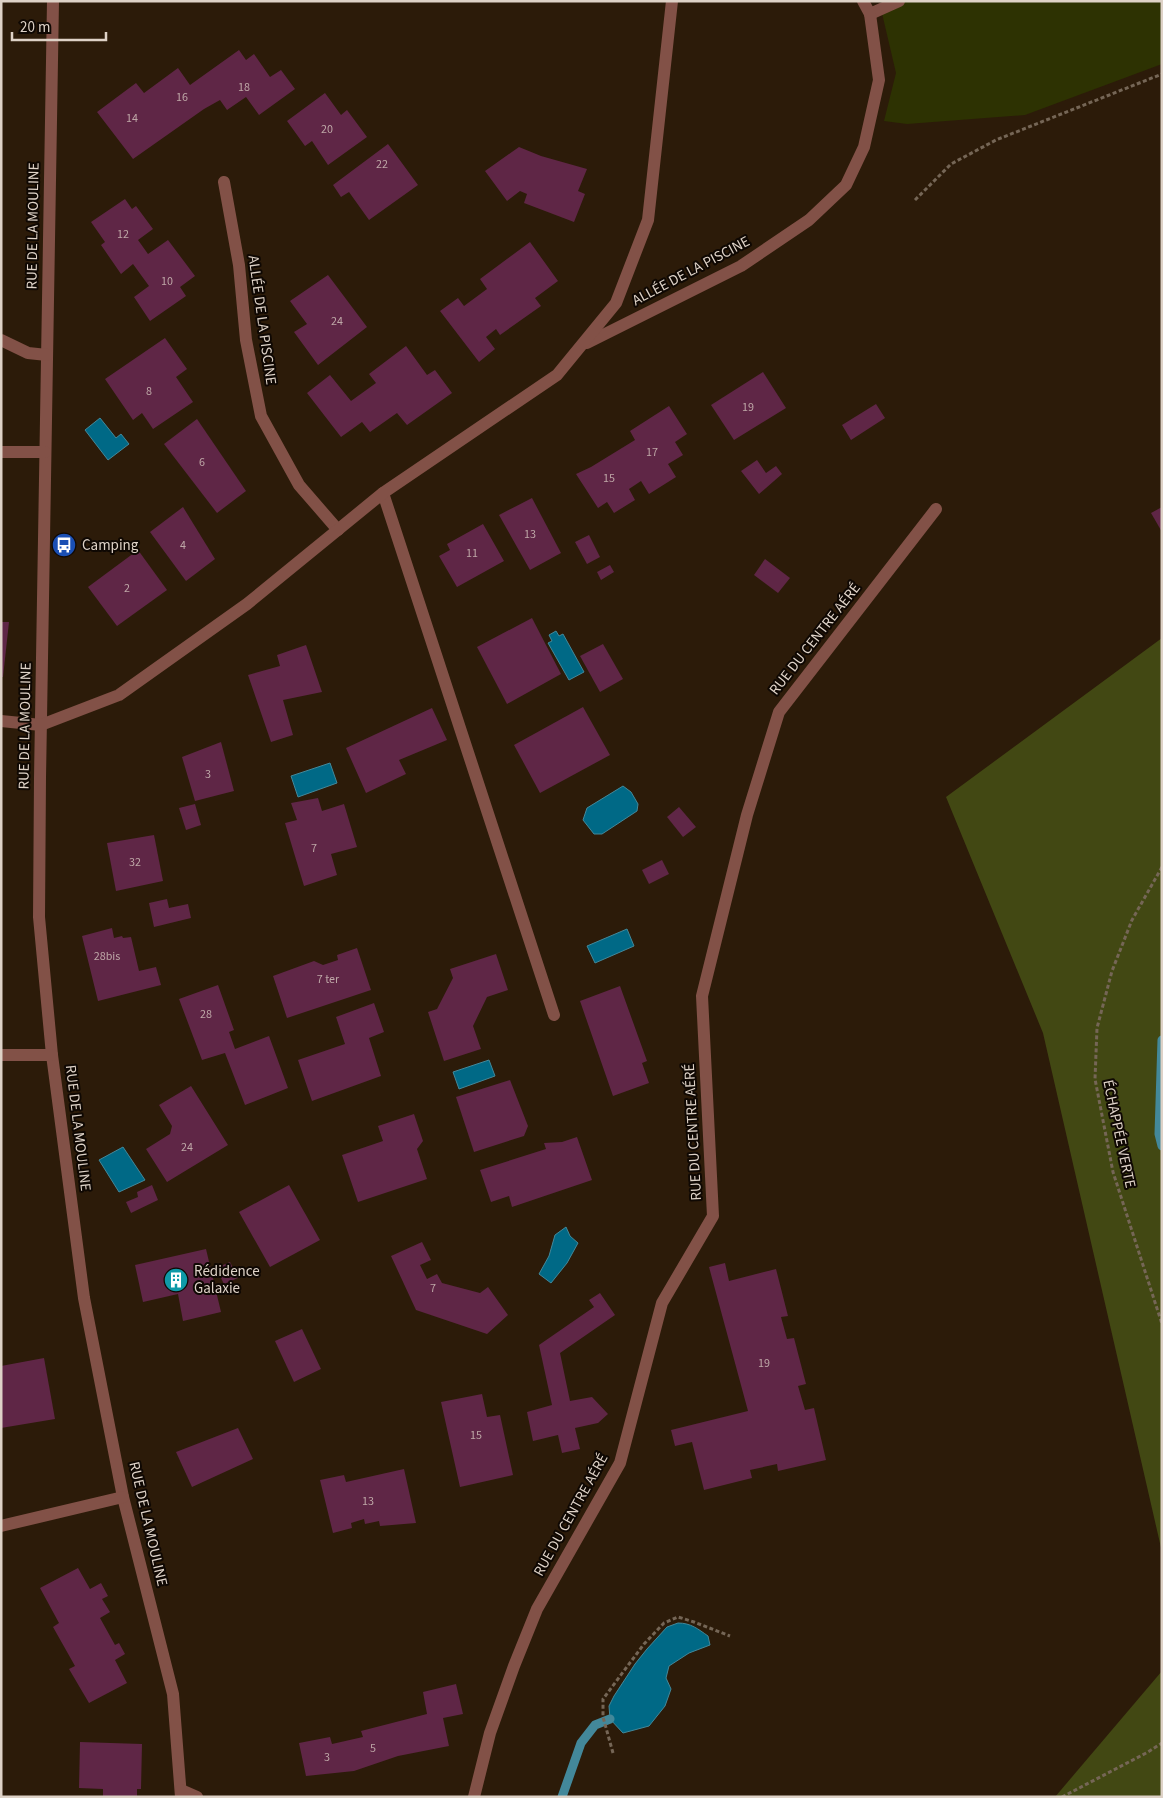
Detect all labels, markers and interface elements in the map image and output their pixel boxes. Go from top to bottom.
scale bar [12,10,106,42]
text: 20 m [20,17,50,38]
house number: 18 [238,79,250,96]
house number: 16 [176,89,188,106]
house number: 14 [126,110,138,127]
house number: 20 [321,121,333,138]
house number: 22 [376,156,388,173]
street label: RUE DE LA MOULINE [21,162,45,290]
house number: 12 [117,226,129,243]
street label: ALLÉE DE LA PISCINE [628,231,754,311]
street label: ALLÉE DE LA PISCINE [243,254,282,386]
house number: 10 [161,273,173,290]
house number: 24 [331,313,343,330]
house number: 8 [146,383,152,400]
house number: 19 [742,399,754,416]
house number: 17 [646,444,658,461]
house number: 6 [199,454,205,471]
house number: 15 [603,470,615,487]
house number: 13 [524,526,536,543]
bus stop icon: Camping [51,532,77,558]
place label: Camping [82,535,139,556]
house number: 4 [180,537,186,554]
house number: 11 [466,545,478,562]
street label: RUE DU CENTRE AÉRÉ [765,578,866,700]
house number: 2 [124,580,130,597]
street label: RUE DE LA MOULINE [13,662,37,790]
house number: 3 [205,766,211,783]
house number: 7 [311,840,317,857]
house number: 32 [129,854,141,871]
house number: 28bis [94,948,120,965]
house number: 7 ter [317,971,340,988]
house number: 28 [200,1006,212,1023]
street label: RUE DU CENTRE AÉRÉ [679,1063,707,1201]
street label: RUE DE LA MOULINE [60,1064,96,1192]
street label: ÉCHAPPÉE VERTE [1097,1078,1141,1190]
house number: 24 [181,1139,193,1156]
place label: Rédidence Galaxie [194,1261,260,1299]
building icon: Rédidence Galaxie [163,1267,189,1293]
house number: 7 [430,1280,436,1297]
house number: 19 [758,1355,770,1372]
house number: 15 [470,1427,482,1444]
street label: RUE DU CENTRE AÉRÉ [529,1450,613,1580]
street label: RUE DE LA MOULINE [123,1460,173,1588]
house number: 13 [362,1493,374,1510]
house number: 5 [370,1740,376,1757]
house number: 3 [324,1749,330,1766]

